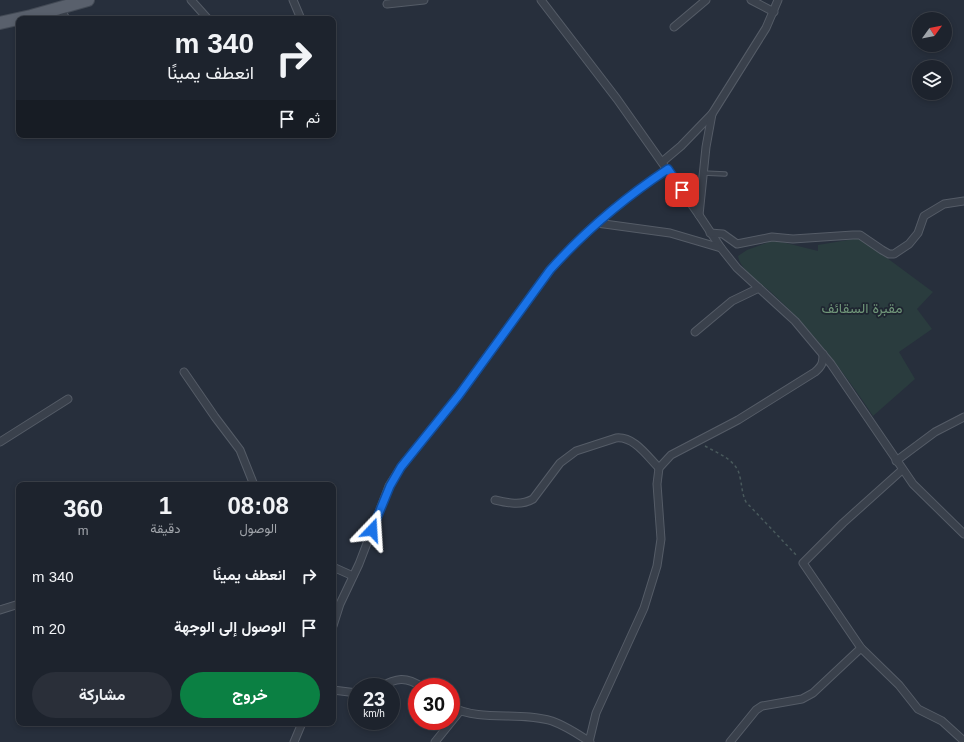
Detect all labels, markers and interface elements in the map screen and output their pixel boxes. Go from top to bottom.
north arrow [912,12,952,52]
map controls [912,12,952,100]
text: 340 m [175,28,254,59]
icon: right [268,32,320,84]
button: layers [912,60,952,100]
text: انعطف يمينًا [167,63,254,83]
icon: arrive [276,108,298,130]
text: ثم [306,109,320,126]
pin [665,173,699,207]
icon: arrive [671,179,693,201]
park label: مقبرة السقائف [821,300,903,317]
text: 1 [159,492,172,519]
text: 08:08 [228,492,289,519]
text: 360 [63,495,103,522]
position arrow [351,509,393,551]
text: دقيقة [150,521,180,536]
text: الوصول [239,521,277,536]
text: m [78,523,89,538]
icon: right [298,565,320,587]
text: انعطف يمينًا [213,566,286,583]
text: 340 m [32,568,74,585]
icon: arrive [298,617,320,639]
text: الوصول إلى الوجهة [174,618,286,635]
text: 20 m [32,620,65,637]
button: مشاركة [32,672,172,718]
button: خروج [180,672,320,718]
speed limit sign: 30 [408,678,460,730]
text: 23 [363,688,385,710]
text: km/h [363,708,385,719]

